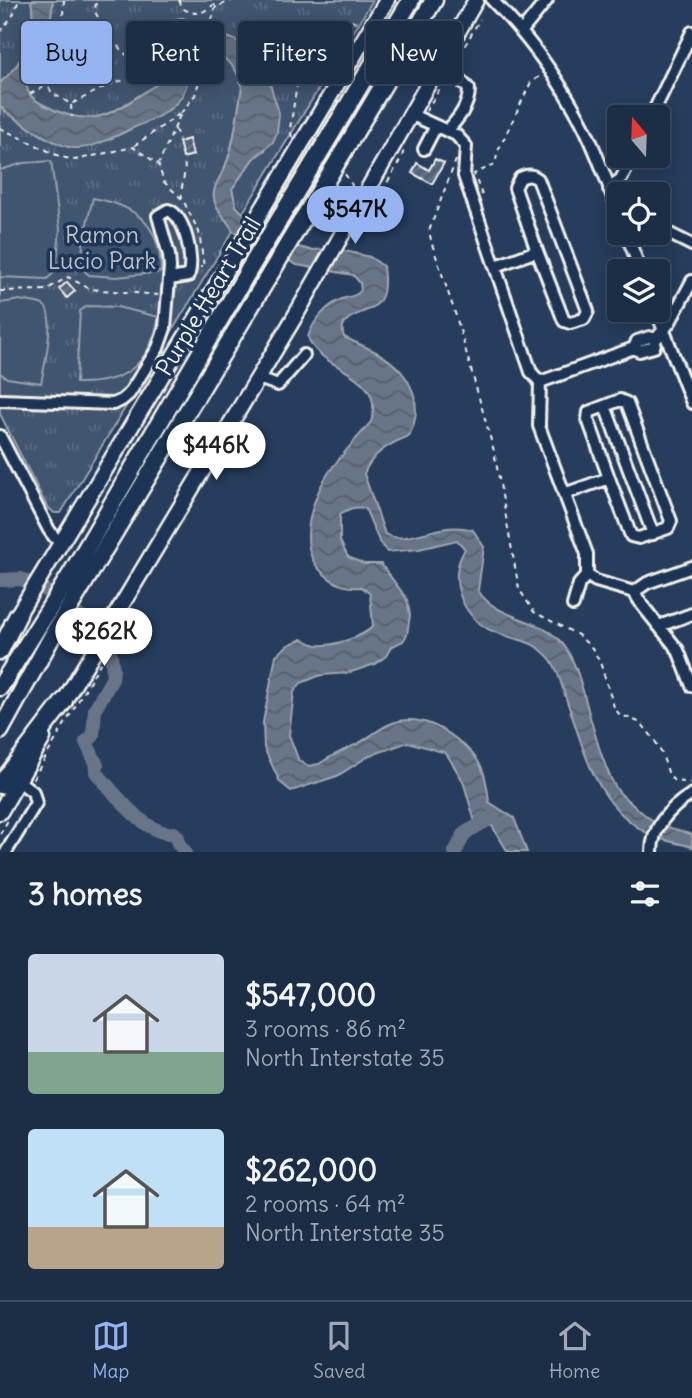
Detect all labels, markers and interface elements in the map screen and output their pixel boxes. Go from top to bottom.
chip: Buy [21,21,112,84]
chip: Rent [126,21,224,84]
chip: Filters [238,21,352,84]
chip: New [366,21,462,84]
north arrow [607,105,670,168]
map controls [607,105,670,322]
button: locate [607,182,670,245]
pin: $547K [306,187,404,246]
text: $547K [323,194,387,223]
street label: Purple Heart Trail [149,211,267,381]
park label: Ramon Lucio Park [48,220,156,275]
button: layers [607,259,670,322]
pin: $446K [167,422,265,482]
text: $446K [183,430,249,459]
pin: $262K [55,608,153,668]
text: $262K [71,616,137,645]
text: 3 homes [28,875,142,913]
icon: filters [626,875,664,913]
text: $547,000 [245,976,376,1014]
icon: home [84,982,168,1066]
text: 3 rooms · 86 m² [245,1014,406,1043]
text: North Interstate 35 [245,1043,445,1072]
text: $262,000 [245,1151,377,1189]
icon: home [84,1157,168,1241]
text: 2 rooms · 64 m² [245,1189,406,1218]
text: North Interstate 35 [245,1218,445,1247]
tab: Map [92,1317,130,1383]
tab: Saved [313,1317,365,1383]
tab: Home [549,1317,600,1383]

